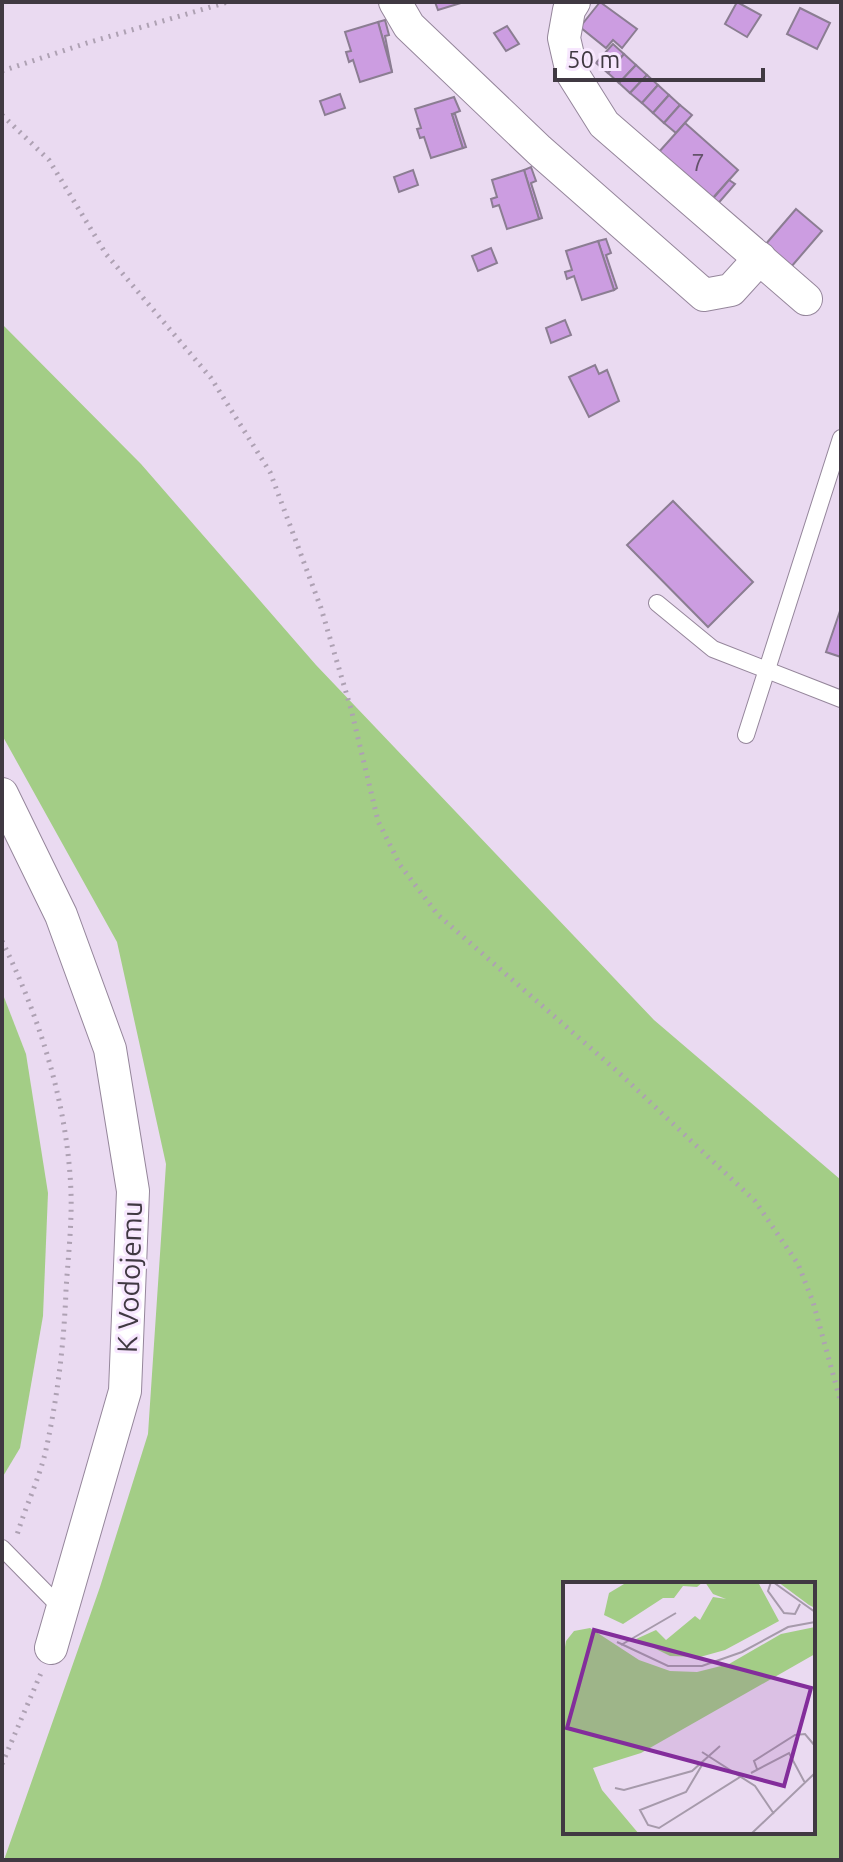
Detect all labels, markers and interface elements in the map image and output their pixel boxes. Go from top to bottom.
scale bar [555,32,763,82]
text: 50 m [567,46,620,73]
house number: 7 [691,149,705,176]
street label: K Vodojemu [111,1201,147,1353]
inset map [563,1582,815,1834]

